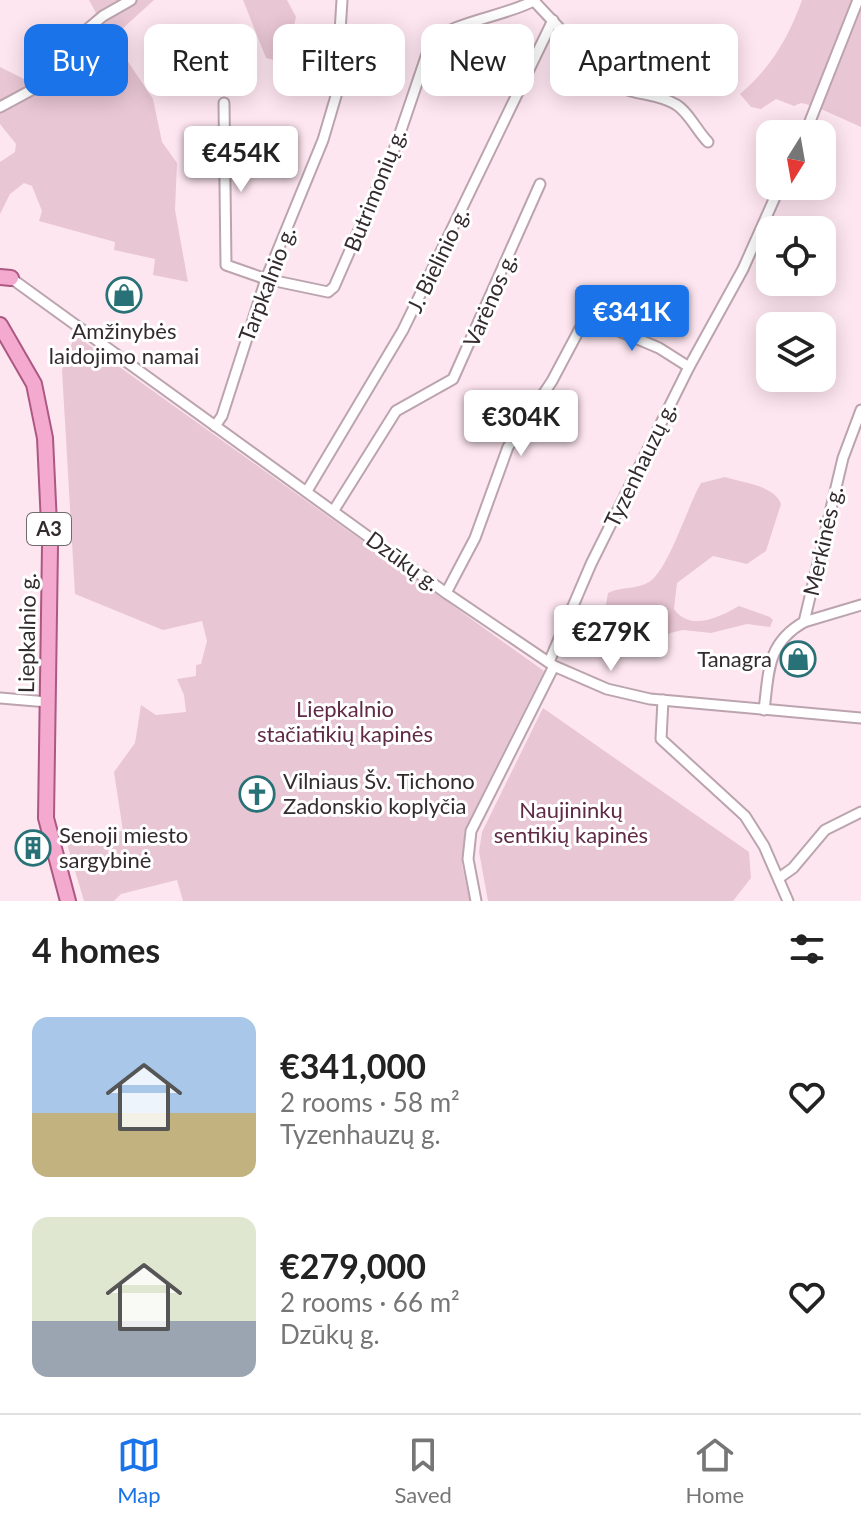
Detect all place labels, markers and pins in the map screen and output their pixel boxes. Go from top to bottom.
pin: €454K [185,126,297,194]
shop icon: Amžinybės laidojimo namai [105,276,143,314]
pin: €341K [576,285,688,353]
place label: Amžinybės laidojimo namai [49,317,199,369]
pin: €304K [465,390,577,458]
pin: €279K [555,605,667,673]
shop icon: Tanagra [779,640,817,678]
place label: Tanagra [697,645,772,672]
place label: Vilniaus Šv. Tichono Zadonskio koplyčia [283,767,475,819]
church icon: Vilniaus Šv. Tichono Zadonskio koplyčia [238,775,276,813]
place label: Senoji miesto sargybinė [59,821,188,873]
building icon: Senoji miesto sargybinė [14,829,52,867]

